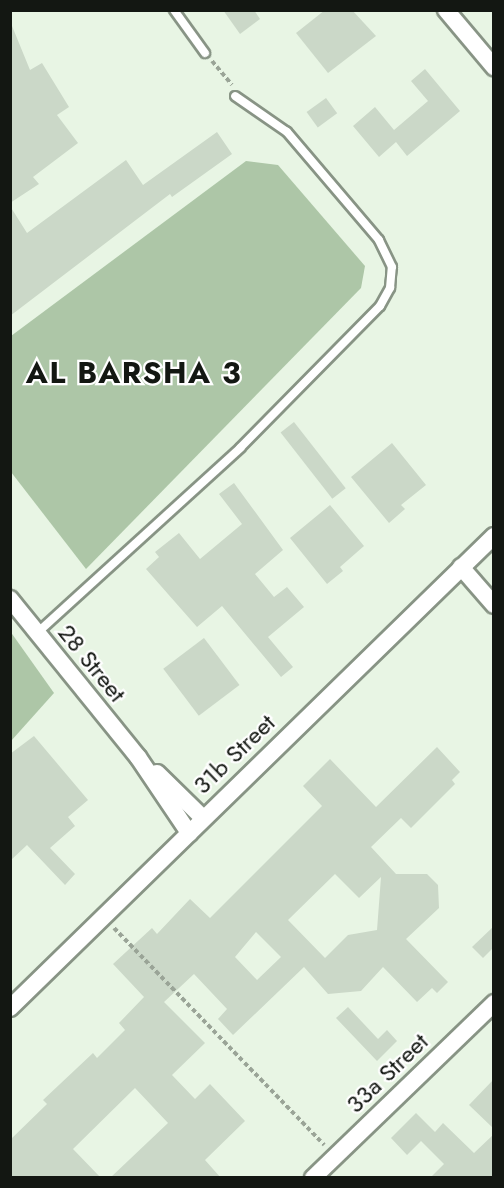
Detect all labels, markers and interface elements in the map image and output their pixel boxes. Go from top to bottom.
district label: AL BARSHA 3 [26,355,242,391]
street label: 28 Street [52,618,132,708]
street label: 31b Street [187,708,281,800]
street label: 33a Street [340,1027,434,1119]

